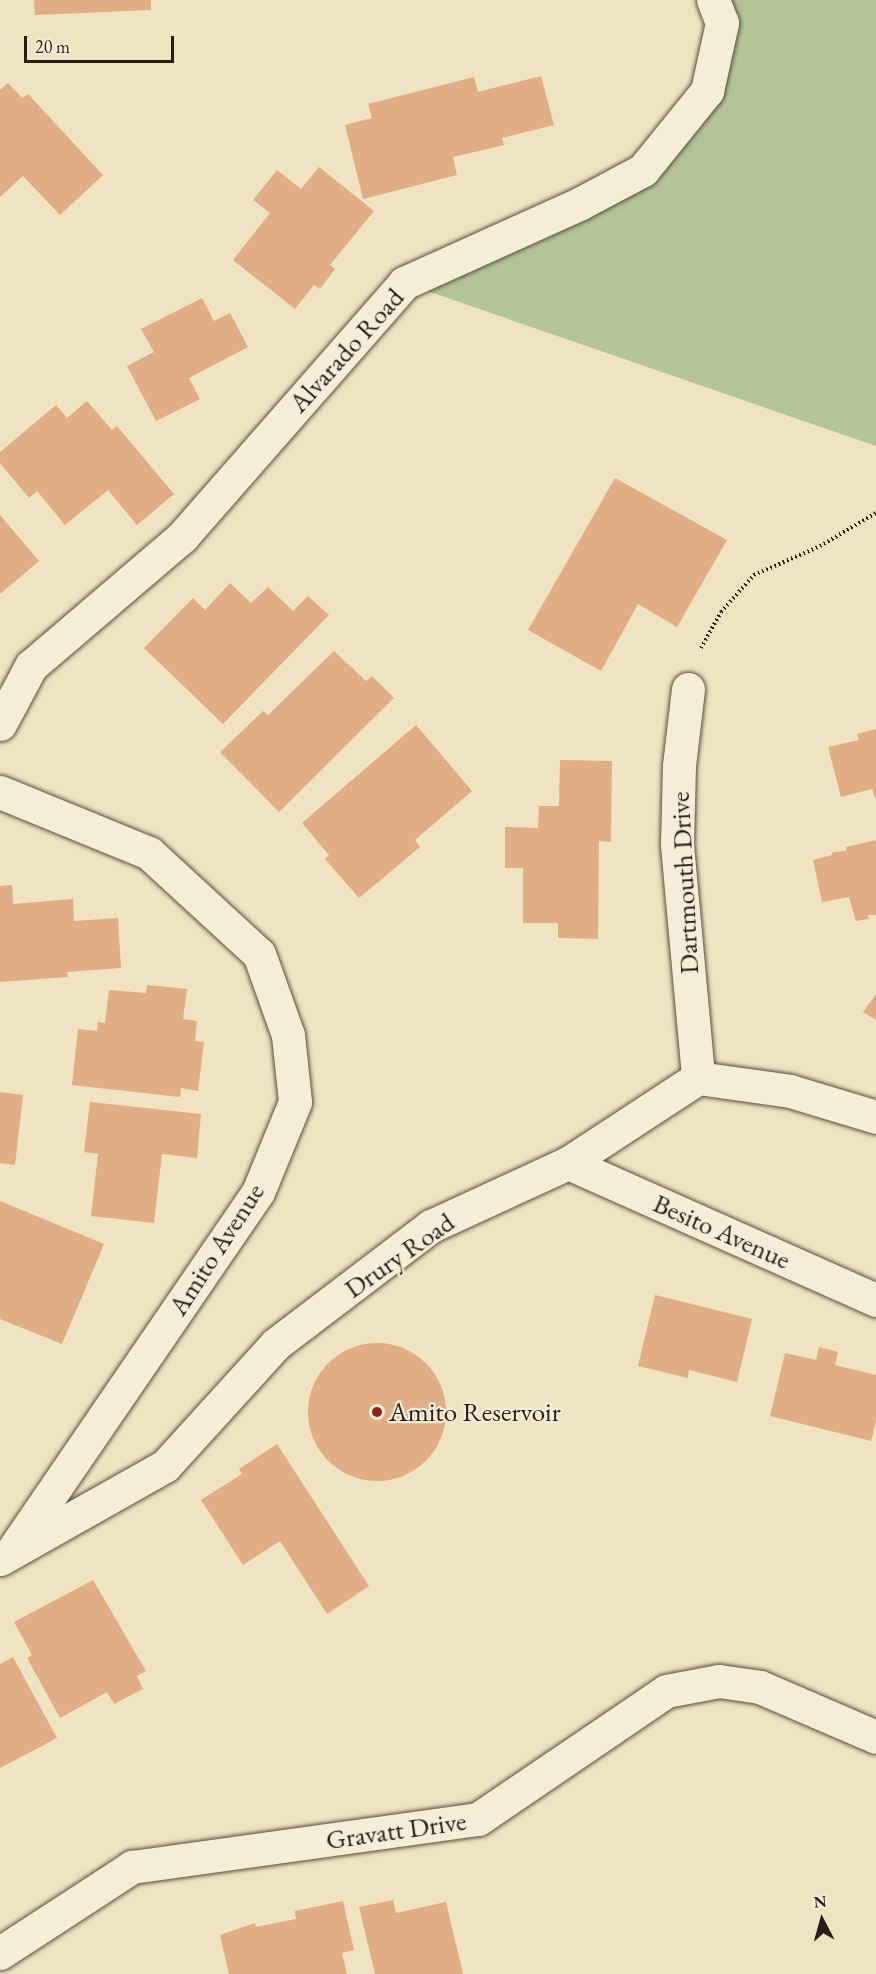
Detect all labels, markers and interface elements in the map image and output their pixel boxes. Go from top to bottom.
scale bar [27,24,177,62]
text: 20 m [35,35,70,58]
street label: Alvarado Road [282,281,410,419]
street label: Dartmouth Drive [663,791,705,975]
street label: Amito Avenue [161,1177,271,1321]
street label: Besito Avenue [649,1186,795,1276]
street label: Drury Road [338,1205,460,1305]
place label: Amito Reservoir [389,1396,561,1428]
marker: Amito Reservoir [370,1405,384,1419]
street label: Gravatt Drive [324,1804,468,1856]
north arrow [792,1890,852,1950]
text: N [813,1890,828,1913]

